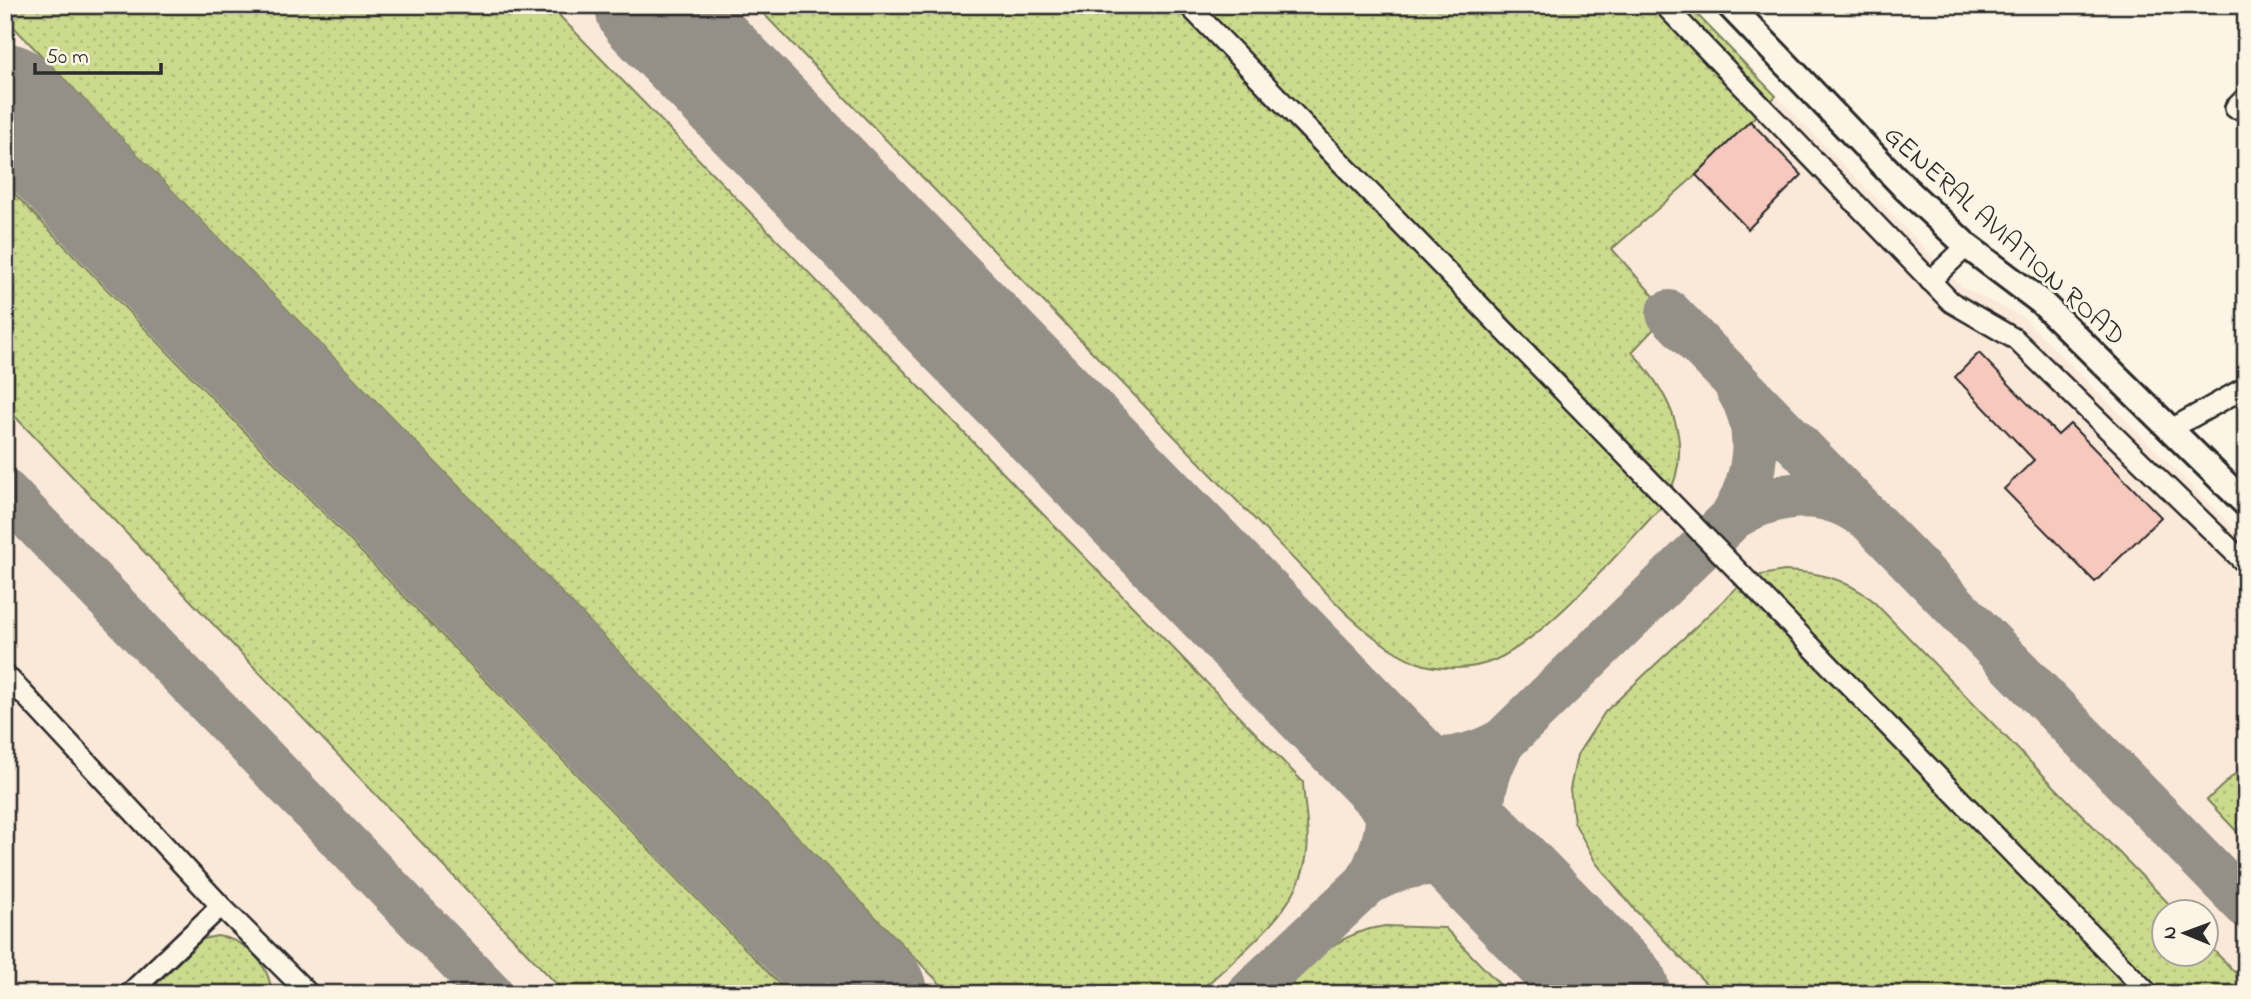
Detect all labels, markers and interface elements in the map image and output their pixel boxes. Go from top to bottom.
scale bar [35,32,161,76]
text: 50 m [46,43,89,73]
street label: GENERAL AVIATION ROAD [1873,116,2134,357]
north arrow [2150,898,2220,968]
text: N [2157,926,2184,939]

